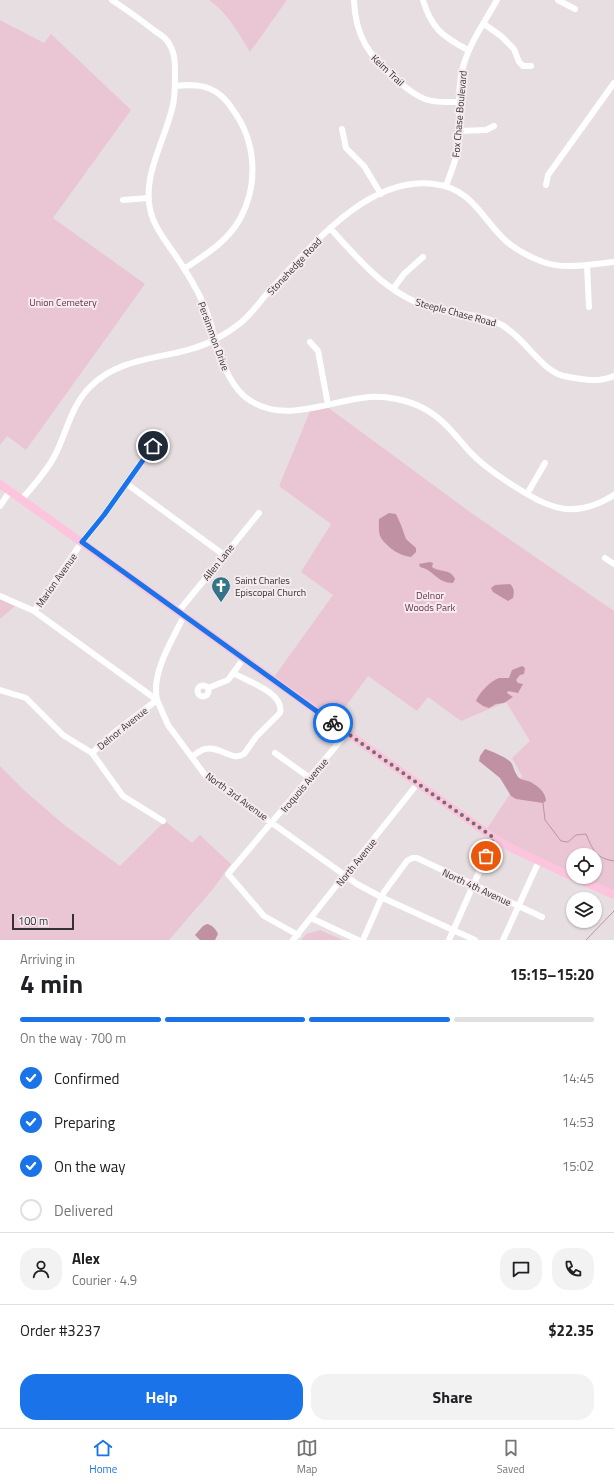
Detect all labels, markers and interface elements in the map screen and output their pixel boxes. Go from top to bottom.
street label: Keim Trail [368,51,408,90]
street label: Fox Chase Boulevard [448,70,471,158]
street label: Stonehedge Road [264,234,325,299]
street label: Steeple Chase Road [414,294,498,330]
park label: Union Cemetery [29,295,97,310]
street label: Persimmon Drive [194,299,233,373]
pin [136,429,170,463]
icon: home [142,435,164,457]
street label: Allen Lane [199,541,238,584]
street label: Marion Avenue [32,550,81,610]
place label: Saint Charles Episcopal Church [235,573,306,600]
church icon: Saint Charles Episcopal Church [210,575,232,603]
park label: Delnor Woods Park [405,588,455,615]
street label: Delnor Avenue [94,703,151,754]
courier [313,703,353,743]
icon: bike [322,712,344,734]
street label: Iroquois Avenue [277,755,332,816]
street label: North 3rd Avenue [202,769,271,824]
street label: North Avenue [332,835,380,889]
pin [469,839,503,873]
icon: bag [475,845,497,867]
map controls [566,848,602,928]
button: locate [566,848,602,884]
street label: North 4th Avenue [440,865,514,910]
button: layers [566,892,602,928]
scale bar [12,912,74,931]
text: 100 m [18,913,48,929]
text: Arriving in [20,949,75,969]
text: 15:15–15:20 [510,963,594,986]
text: 4 min [20,964,83,1003]
text: On the way · 700 m [20,1028,126,1048]
icon: check [20,1067,42,1089]
text: Confirmed [54,1067,119,1090]
text: 14:45 [562,1068,594,1088]
icon: check [20,1111,42,1133]
text: Preparing [54,1111,115,1134]
text: 14:53 [562,1112,594,1132]
icon: check [20,1155,42,1177]
text: On the way [54,1155,126,1178]
text: 15:02 [562,1156,594,1176]
text: Delivered [54,1199,113,1222]
text: Alex [72,1247,100,1270]
button: person [20,1248,62,1290]
button: chat [500,1248,542,1290]
button: phone [552,1248,594,1290]
text: Courier · 4.9 [72,1270,137,1290]
text: Order #3237 [20,1319,101,1342]
text: $22.35 [548,1319,594,1342]
button: Help [20,1374,303,1420]
button: Share [311,1374,594,1420]
tab: Home [89,1437,117,1477]
tab: Map [296,1437,318,1477]
tab: Saved [497,1437,525,1477]

